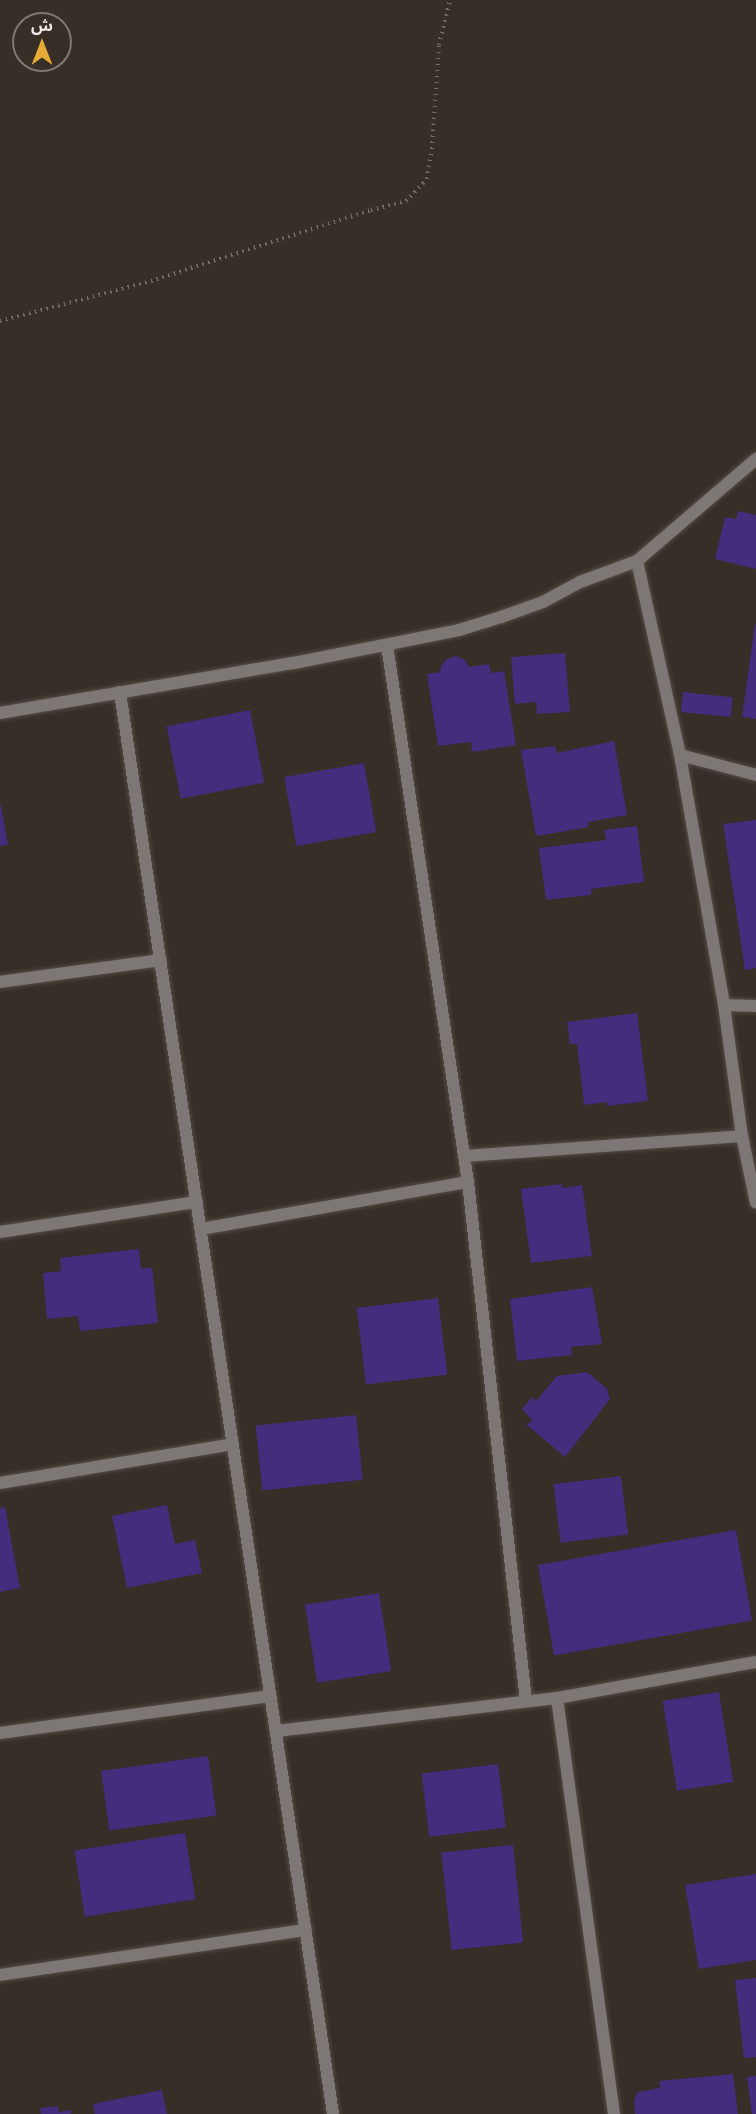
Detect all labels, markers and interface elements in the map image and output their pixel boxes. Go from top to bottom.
north arrow [12,12,72,72]
text: ش [31,16,53,35]

